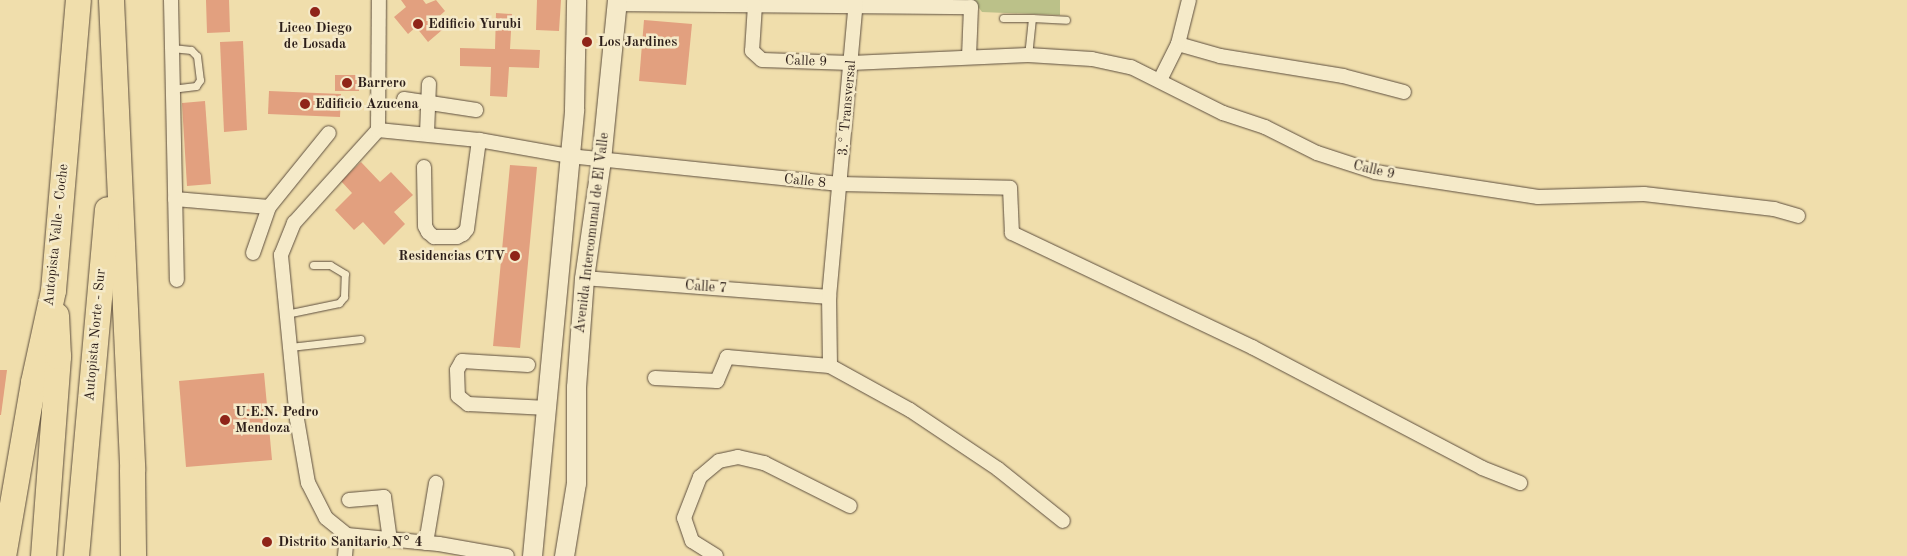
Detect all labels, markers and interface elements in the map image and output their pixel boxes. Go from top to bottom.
marker: Liceo Diego de Losada [309,6,321,18]
place label: Edificio Yurubi [428,16,521,32]
marker: Edificio Yurubi [412,18,424,30]
place label: Liceo Diego de Losada [278,20,352,52]
place label: Los Jardines [598,34,677,50]
marker: Los Jardines [580,35,594,49]
street label: Calle 9 [785,52,827,70]
street label: 3.° Transversal [834,59,860,157]
place label: Barrero [357,75,406,91]
marker: Barrero [341,77,353,89]
place label: Edificio Azucena [315,96,419,112]
marker: Edificio Azucena [299,98,311,110]
street label: Avenida Intercomunal de El Valle [571,132,613,334]
street label: Calle 9 [1351,157,1397,183]
street label: Autopista Valle - Coche [40,163,72,307]
street label: Calle 8 [783,170,827,192]
place label: Residencias CTV [398,248,505,264]
marker: Residencias CTV [509,250,521,262]
street label: Autopista Norte - Sur [81,268,109,402]
street label: Calle 7 [684,277,728,297]
place label: U.E.N. Pedro Mendoza [235,404,319,437]
marker: U.E.N. Pedro Mendoza [219,414,231,426]
place label: Distrito Sanitario N° 4 [278,534,423,550]
marker: Distrito Sanitario N° 4 [260,535,274,549]

